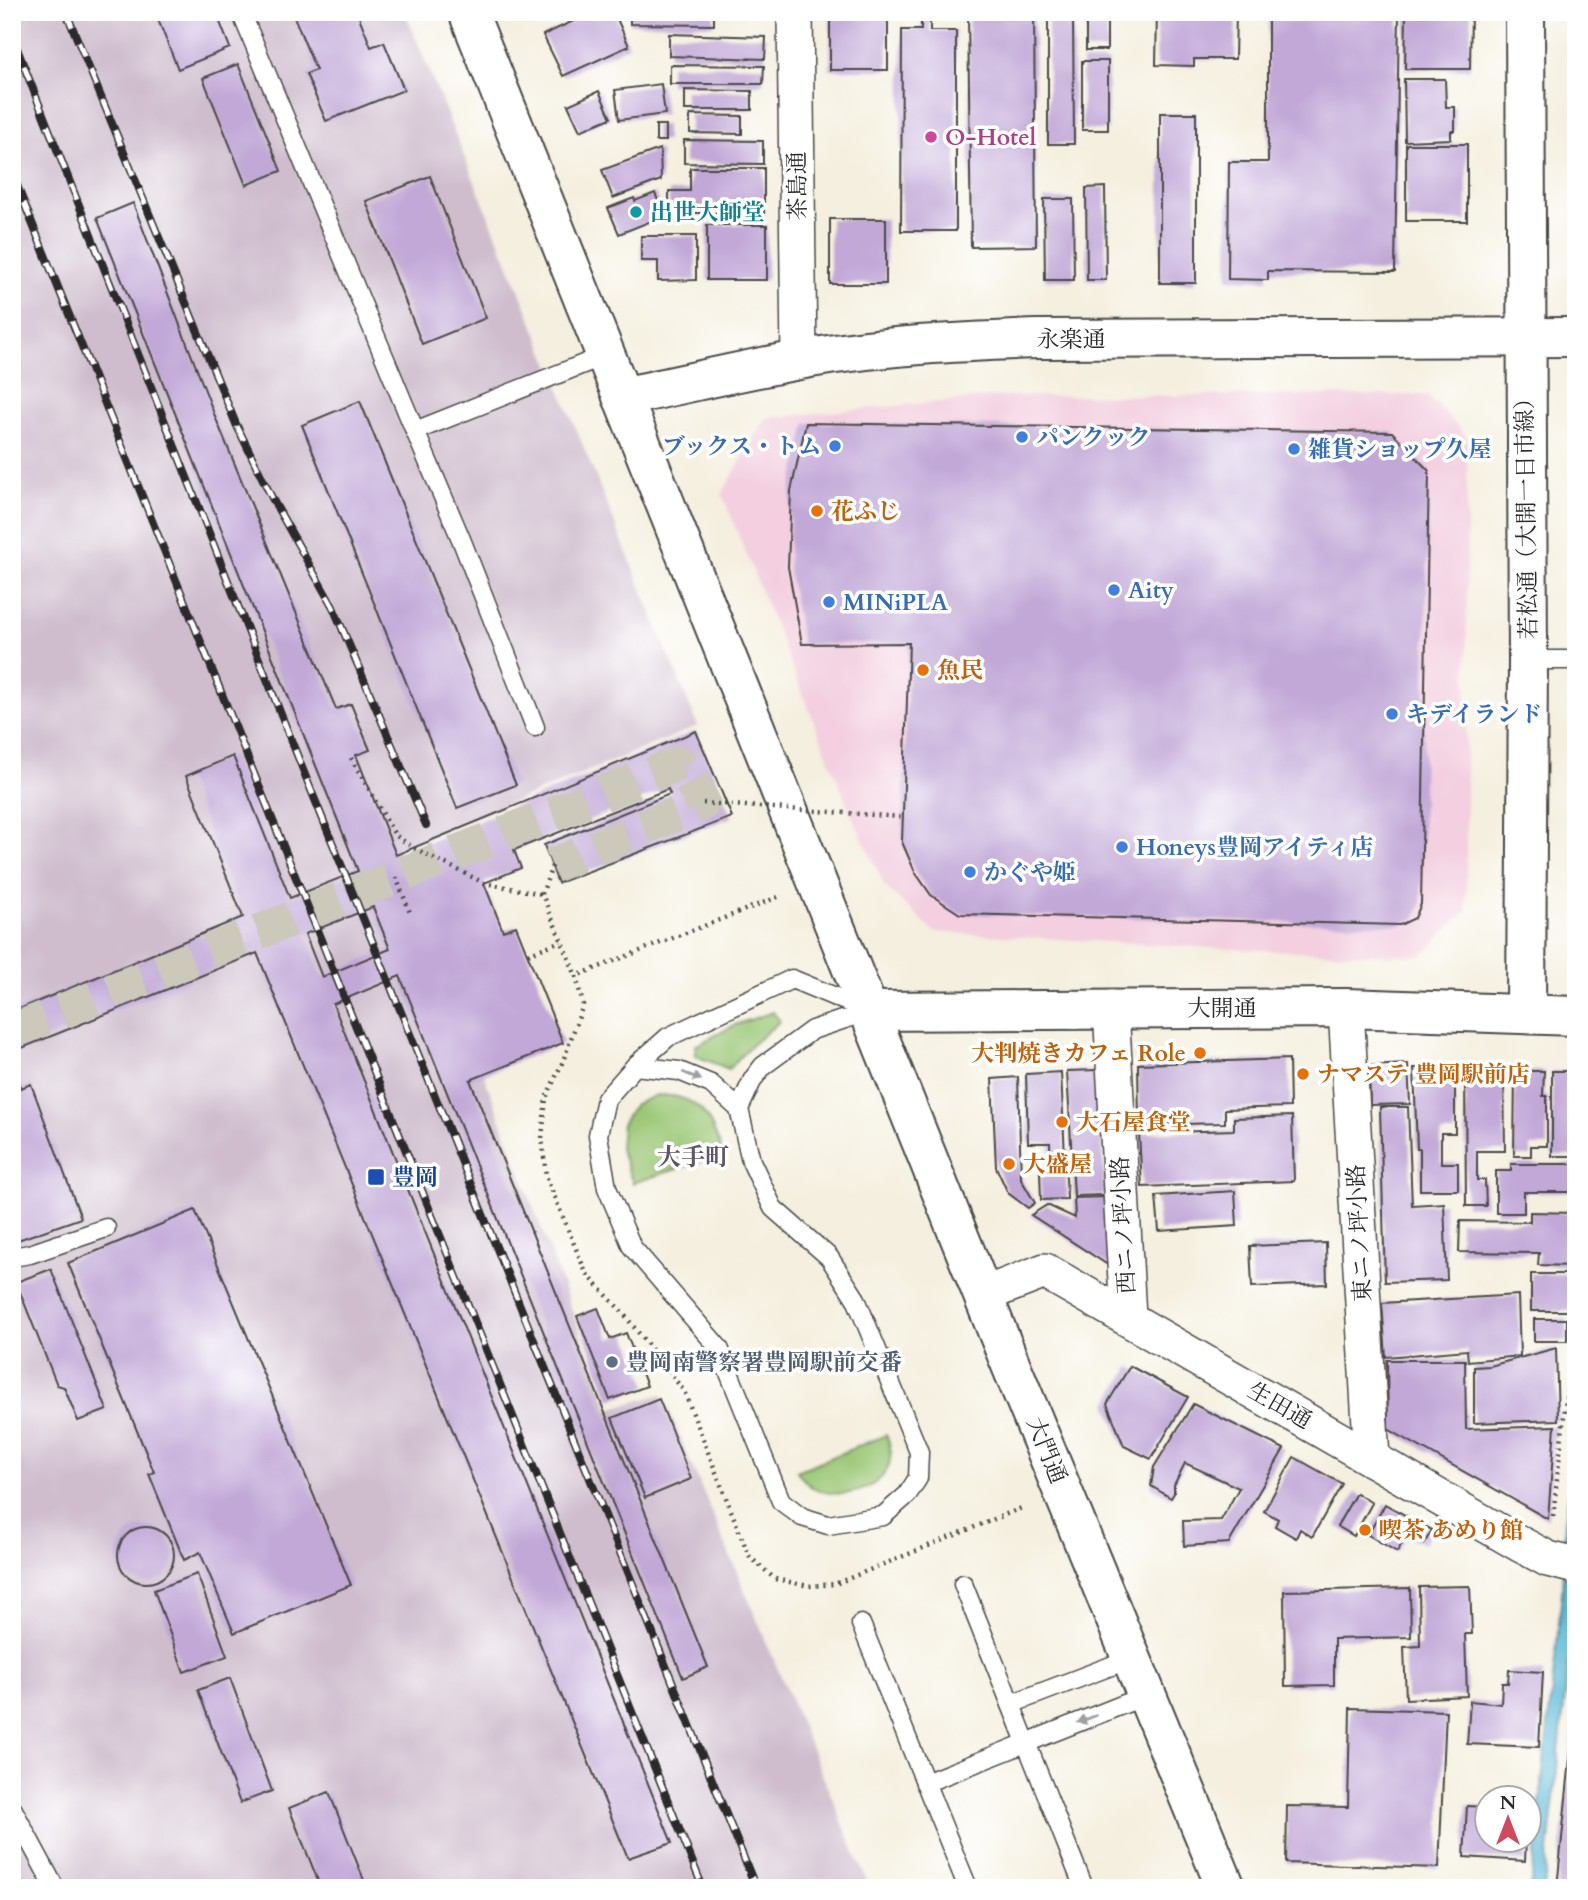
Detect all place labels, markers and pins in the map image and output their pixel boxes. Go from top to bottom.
place label: O-Hotel [945,122,1037,153]
marker: O-Hotel [923,129,939,145]
place label: 出世大師堂 [650,197,765,228]
marker: 出世大師堂 [628,204,644,220]
place label: パンクック [1036,422,1151,453]
marker: パンクック [1014,429,1030,445]
place label: ブックス・トム [662,431,821,462]
place label: 雑貨ショップ久屋 [1308,434,1492,465]
marker: ブックス・トム [827,438,843,454]
marker: 雑貨ショップ久屋 [1286,441,1302,457]
place label: 花ふじ [831,496,900,527]
marker: 花ふじ [809,503,825,519]
place label: Aity [1128,575,1174,606]
marker: Aity [1106,582,1122,598]
place label: MINiPLA [843,587,949,618]
marker: MINiPLA [821,594,837,610]
place label: 魚民 [937,655,983,686]
marker: 魚民 [915,662,931,678]
place label: キデイランド [1406,699,1542,730]
marker: キデイランド [1384,706,1400,722]
place label: Honeys豊岡アイティ店 [1136,832,1373,863]
marker: Honeys豊岡アイティ店 [1114,839,1130,855]
place label: かぐや姫 [984,857,1076,888]
marker: かぐや姫 [962,864,978,880]
place label: 大判焼きカフェ Role [971,1038,1186,1069]
marker: 大判焼きカフェ Role [1192,1045,1208,1061]
place label: ナマステ 豊岡駅前店 [1317,1059,1530,1090]
marker: ナマステ 豊岡駅前店 [1295,1066,1311,1082]
place label: 大石屋食堂 [1076,1107,1191,1138]
marker: 大石屋食堂 [1054,1114,1070,1130]
place label: 大盛屋 [1023,1149,1092,1180]
marker: 大盛屋 [1001,1156,1017,1172]
place label: 豊岡 [392,1162,438,1193]
marker: 豊岡 [366,1167,386,1187]
place label: 豊岡南警察署豊岡駅前交番 [626,1347,902,1378]
marker: 豊岡南警察署豊岡駅前交番 [604,1354,620,1370]
place label: 喫茶 あめり館 [1379,1515,1523,1546]
marker: 喫茶 あめり館 [1357,1522,1373,1538]

